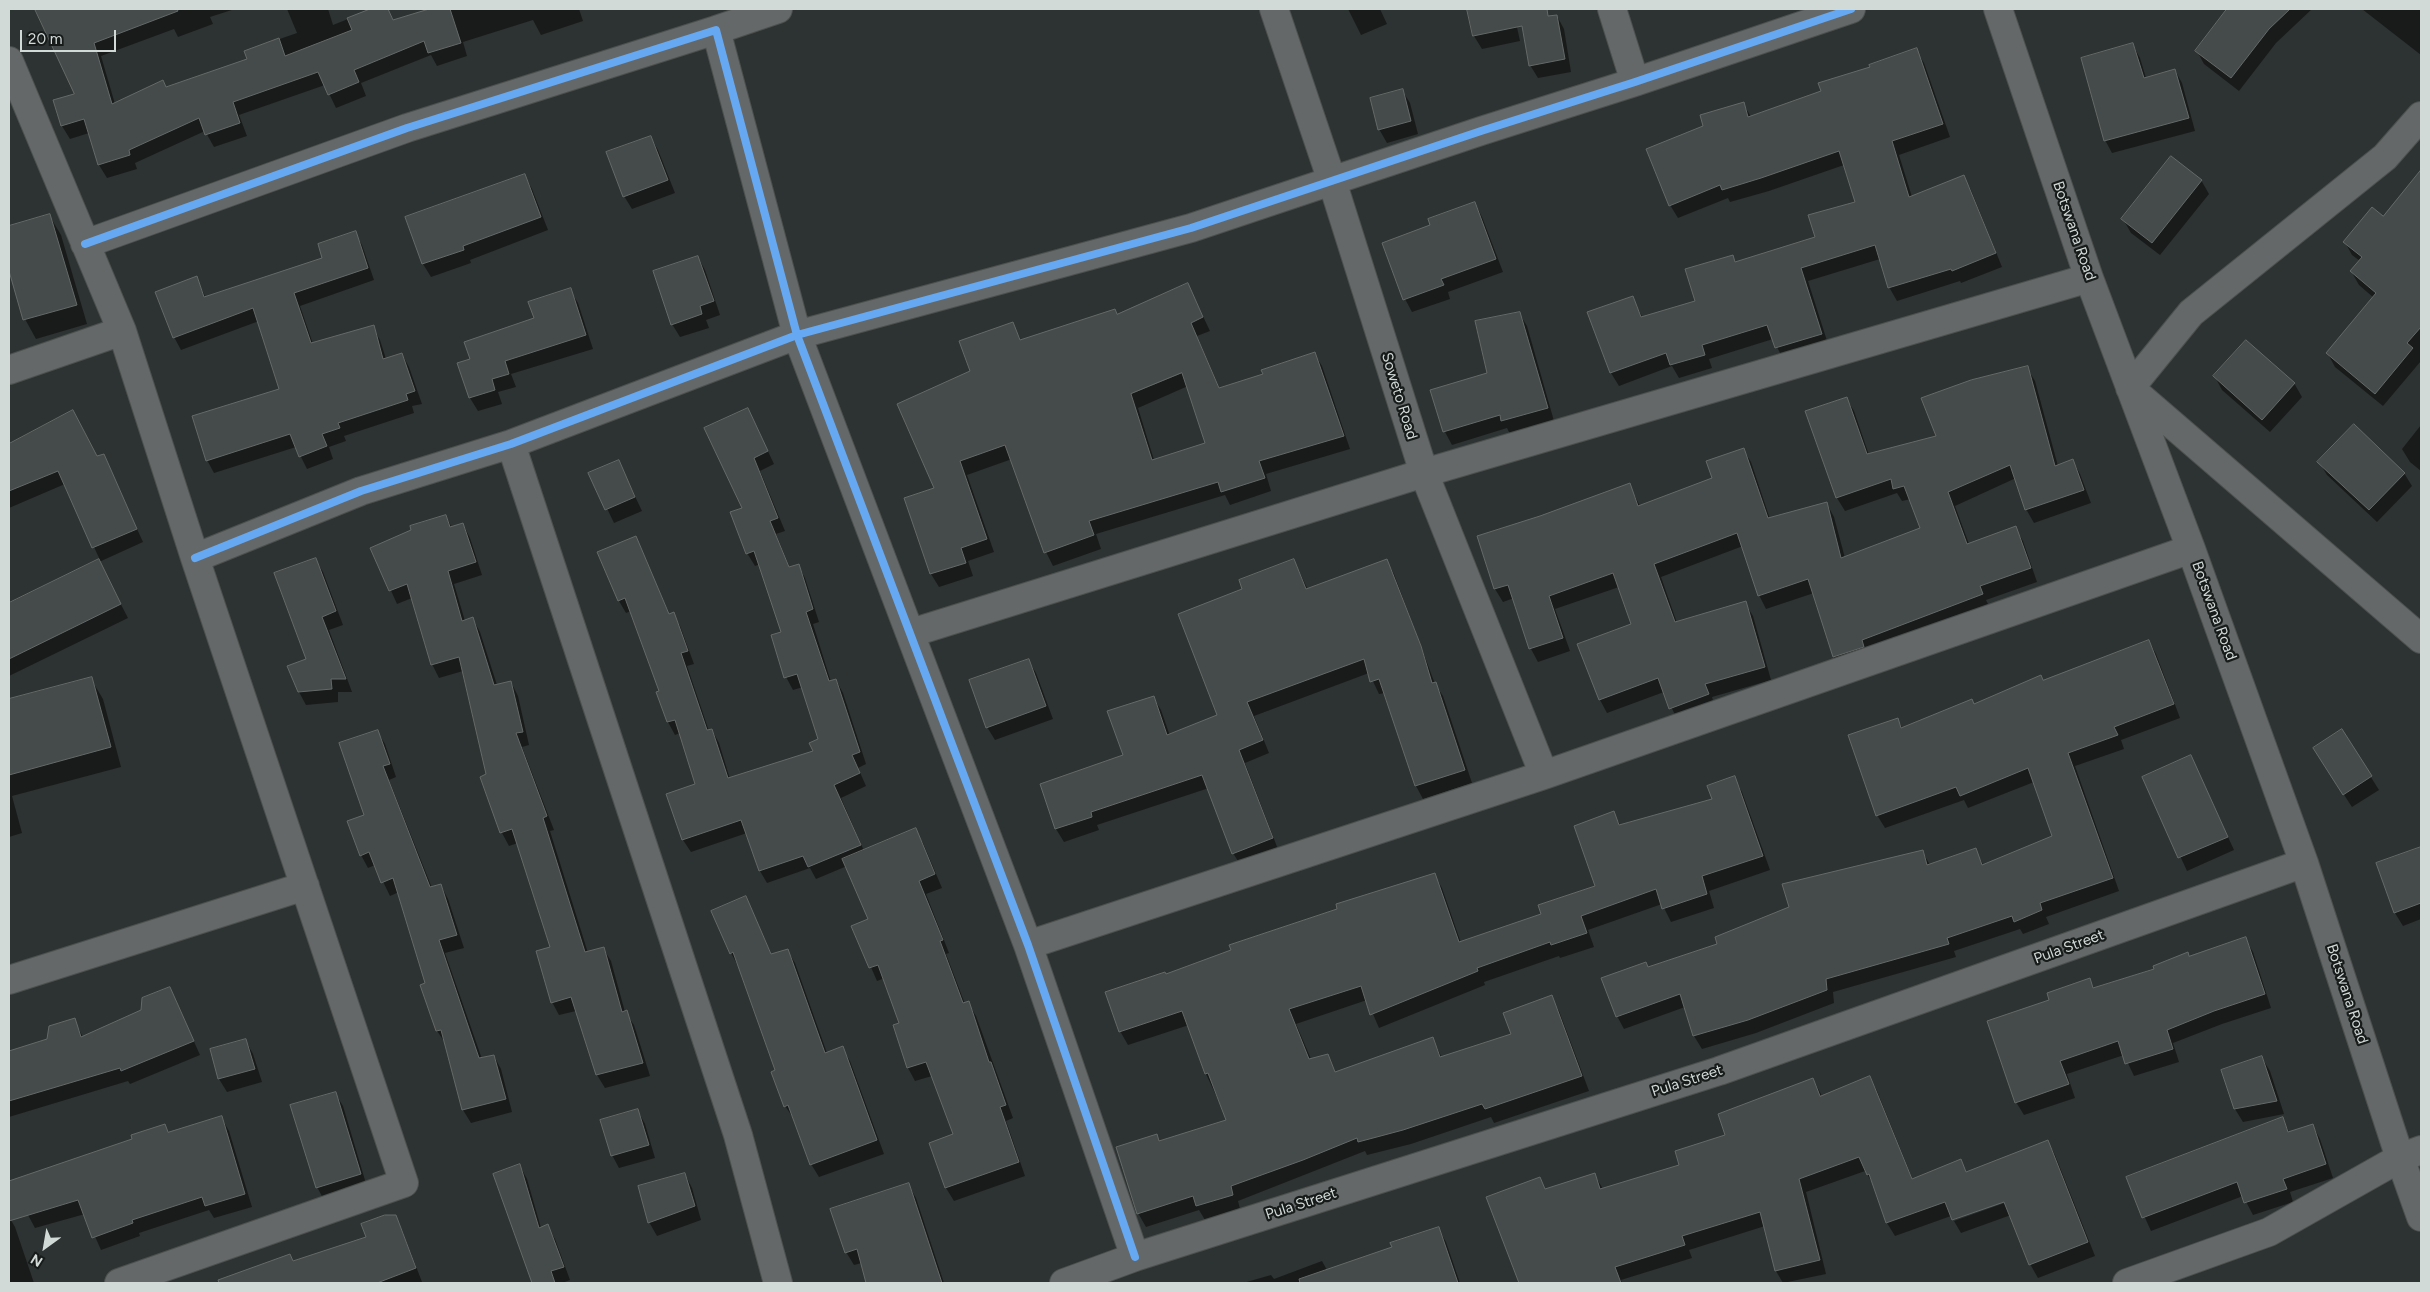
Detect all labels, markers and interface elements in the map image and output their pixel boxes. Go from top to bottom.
scale bar [22,20,119,52]
text: 20 m [28,30,62,48]
street label: Botswana Road [2049,179,2099,283]
street label: Soweto Road [1377,350,1421,442]
street label: Botswana Road [2188,559,2240,663]
street label: Pula Street [2031,926,2107,968]
street label: Botswana Road [2322,942,2372,1046]
street label: Pula Street [1649,1061,1725,1101]
street label: Pula Street [1263,1184,1339,1224]
north arrow [20,1222,70,1272]
text: N [28,1250,46,1270]

